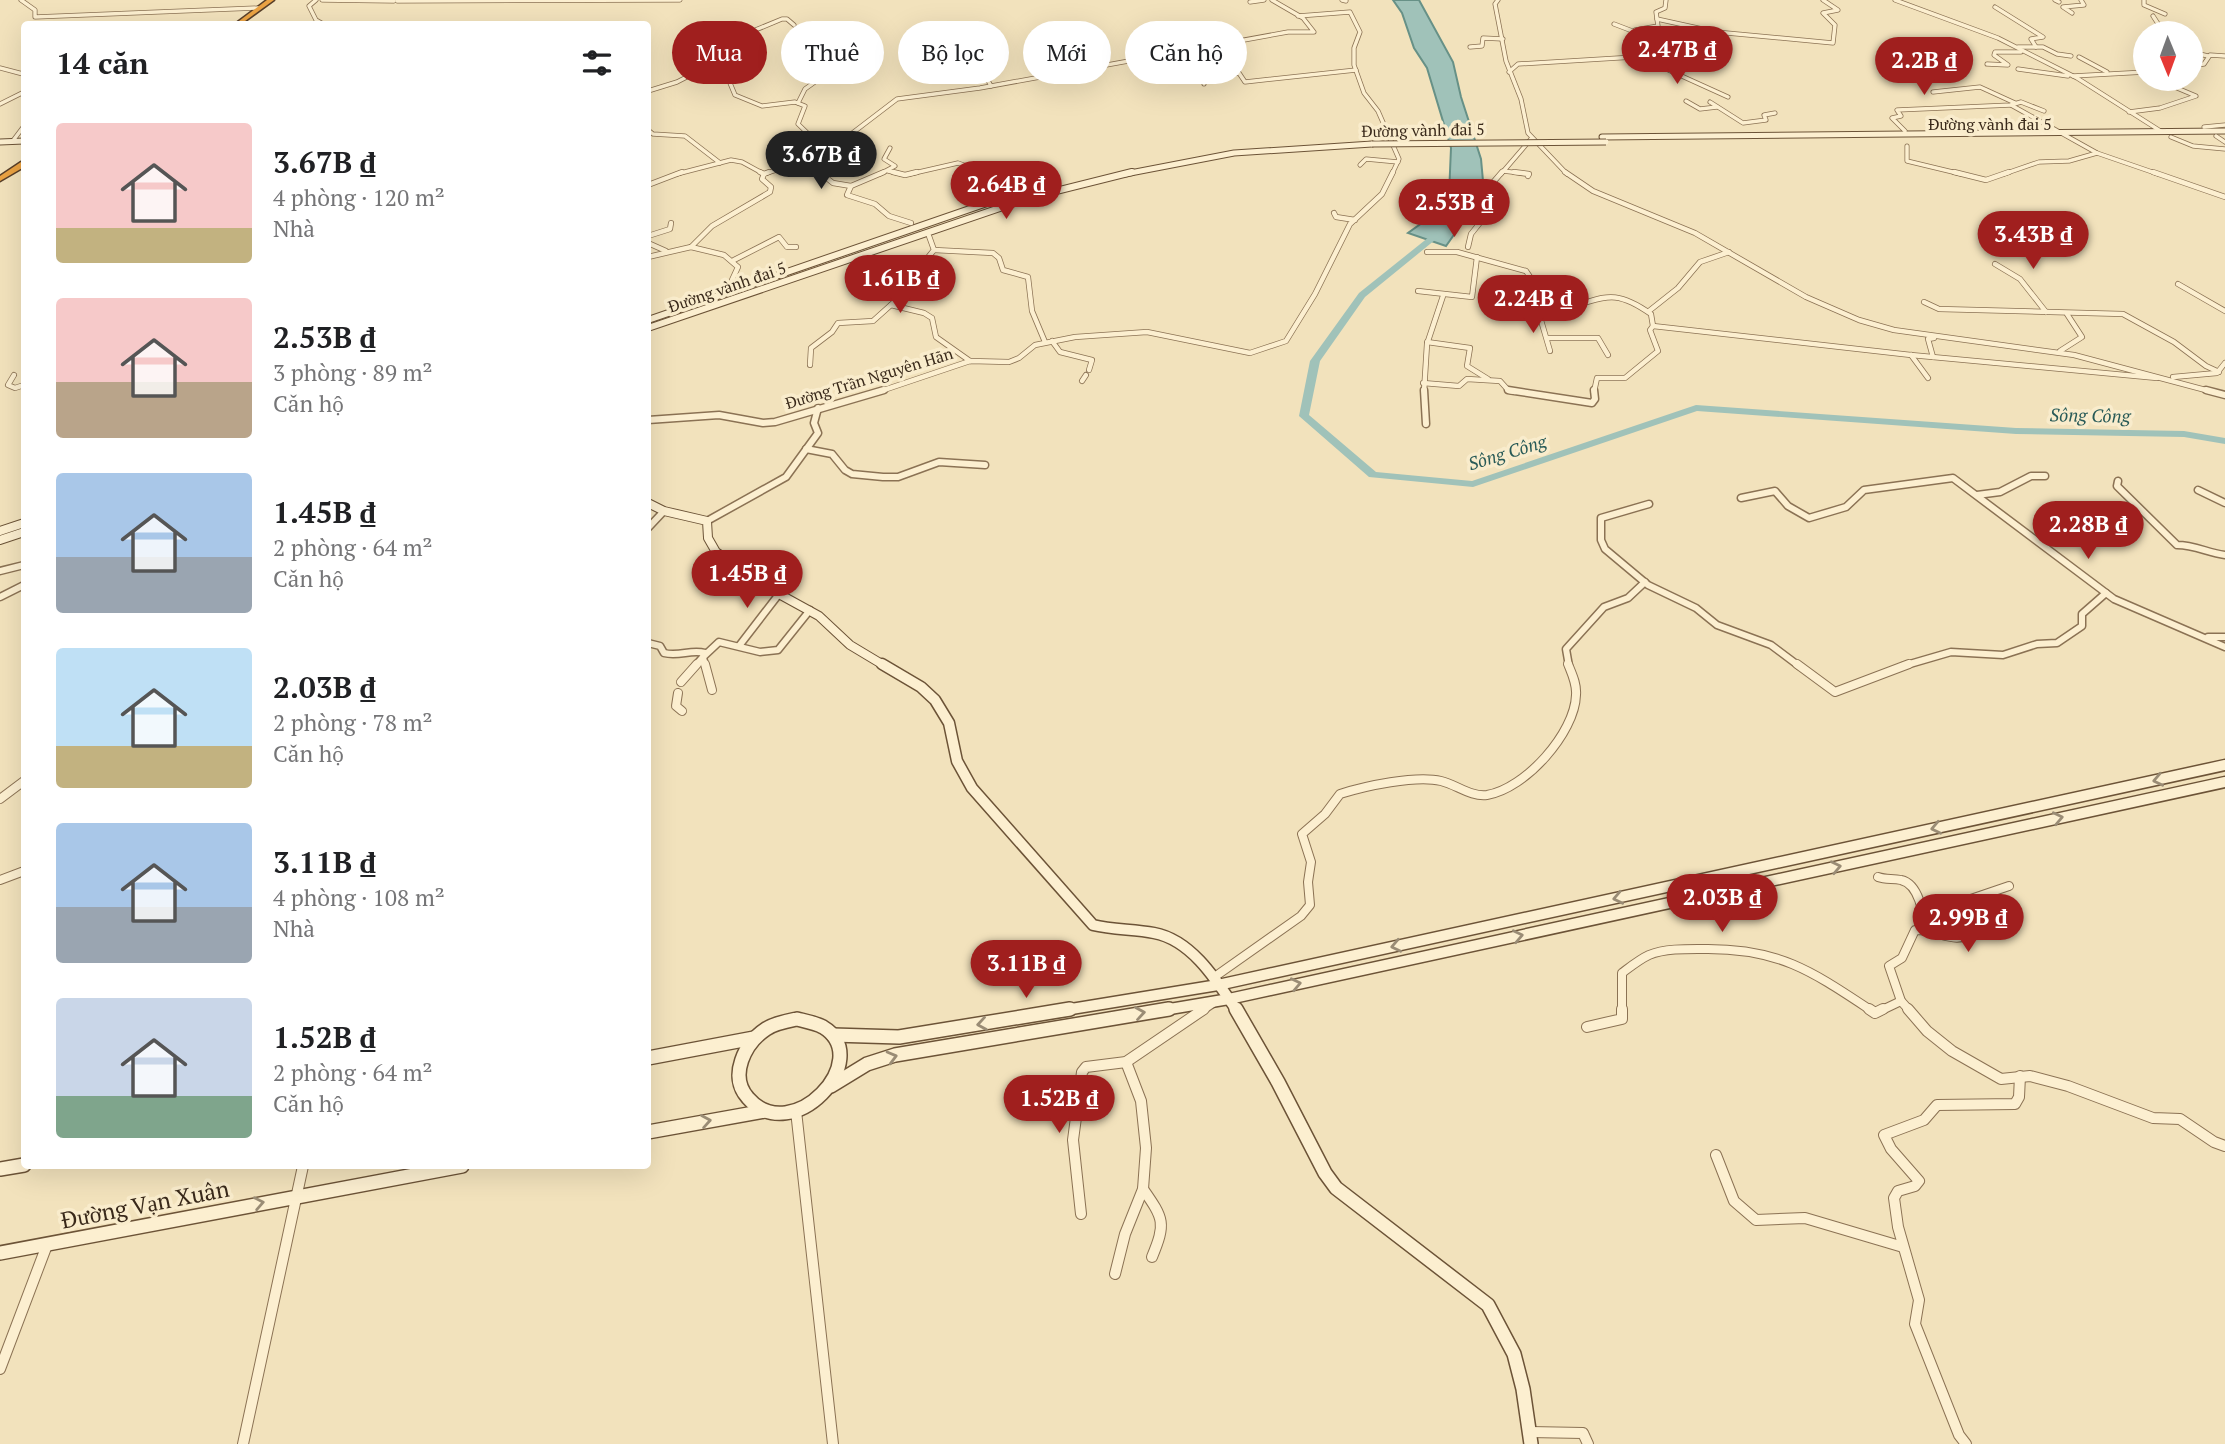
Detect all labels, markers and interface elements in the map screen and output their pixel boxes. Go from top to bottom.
chip: Mua [672,21,767,84]
chip: Thuê [781,21,884,84]
chip: Bộ lọc [898,21,1009,84]
chip: Mới [1023,21,1111,84]
chip: Căn hộ [1125,21,1247,84]
north arrow [2133,21,2203,91]
map controls [2133,21,2203,91]
pin: 2.47B ₫ [1612,27,1742,86]
text: 2.47B ₫ [1638,33,1716,64]
pin: 2.2B ₫ [1867,38,1981,97]
text: 14 căn [56,43,149,83]
icon: filters [578,44,616,82]
text: 2.2B ₫ [1891,44,1957,75]
street label: Đường vành đai 5 [1928,113,2052,135]
street label: Đường vành đai 5 [1361,118,1485,142]
pin: 3.67B ₫ [756,132,886,191]
text: 3.67B ₫ [782,138,860,169]
text: 3.67B ₫ [273,142,376,182]
icon: home [112,151,196,235]
pin: 2.64B ₫ [941,162,1071,221]
text: 2.64B ₫ [967,168,1045,199]
pin: 2.53B ₫ [1389,180,1519,239]
text: 4 phòng · 120 m² [273,182,445,213]
text: 2.53B ₫ [1415,186,1493,217]
pin: 3.43B ₫ [1968,212,2098,271]
text: Nhà [273,213,315,244]
text: 3.43B ₫ [1994,218,2072,249]
pin: 1.61B ₫ [835,256,965,315]
street label: Đường vành đai 5 [665,257,789,317]
text: 1.61B ₫ [861,262,939,293]
pin: 2.24B ₫ [1468,276,1598,335]
text: 2.24B ₫ [1494,282,1572,313]
text: 2.53B ₫ [273,317,376,357]
icon: home [112,326,196,410]
street label: Đường Trần Nguyên Hãn [783,342,956,414]
text: 3 phòng · 89 m² [273,357,432,388]
text: Căn hộ [273,388,344,419]
water label: Sông Công [2049,402,2132,428]
water label: Sông Công [1465,428,1550,475]
text: 1.45B ₫ [273,492,376,532]
icon: home [112,501,196,585]
pin: 2.28B ₫ [2023,502,2153,561]
text: 2.28B ₫ [2049,508,2127,539]
text: 2 phòng · 64 m² [273,532,432,563]
pin: 1.45B ₫ [682,550,812,610]
text: 1.45B ₫ [708,557,786,588]
text: Căn hộ [273,563,344,594]
text: 2.03B ₫ [273,667,376,707]
icon: home [112,676,196,760]
text: 2 phòng · 78 m² [273,707,432,738]
text: Căn hộ [273,738,344,769]
one-way arrow [2152,771,2164,786]
one-way arrow [2052,812,2064,827]
one-way arrow [1930,820,1942,835]
text: 3.11B ₫ [273,842,376,882]
icon: home [112,851,196,935]
one-way arrow [1830,860,1842,875]
pin: 2.03B ₫ [1657,874,1787,934]
text: 2.03B ₫ [1683,881,1761,912]
text: 4 phòng · 108 m² [273,882,445,913]
one-way arrow [1612,889,1624,904]
pin: 2.99B ₫ [1903,894,2033,954]
text: 2.99B ₫ [1929,901,2007,932]
text: Nhà [273,913,315,944]
one-way arrow [1512,930,1524,944]
one-way arrow [1390,938,1402,953]
pin: 3.11B ₫ [961,940,1091,1000]
text: 3.11B ₫ [987,947,1065,978]
one-way arrow [1290,978,1302,993]
one-way arrow [1134,1006,1146,1021]
one-way arrow [976,1016,988,1031]
text: 1.52B ₫ [273,1017,376,1057]
icon: home [112,1026,196,1110]
one-way arrow [886,1051,898,1065]
text: 2 phòng · 64 m² [273,1057,432,1088]
pin: 1.52B ₫ [994,1076,1124,1135]
text: 1.52B ₫ [1020,1082,1098,1113]
text: Căn hộ [273,1088,344,1119]
one-way arrow [700,1115,712,1130]
street label: Đường Vạn Xuân [58,1172,232,1236]
one-way arrow [253,1196,265,1211]

